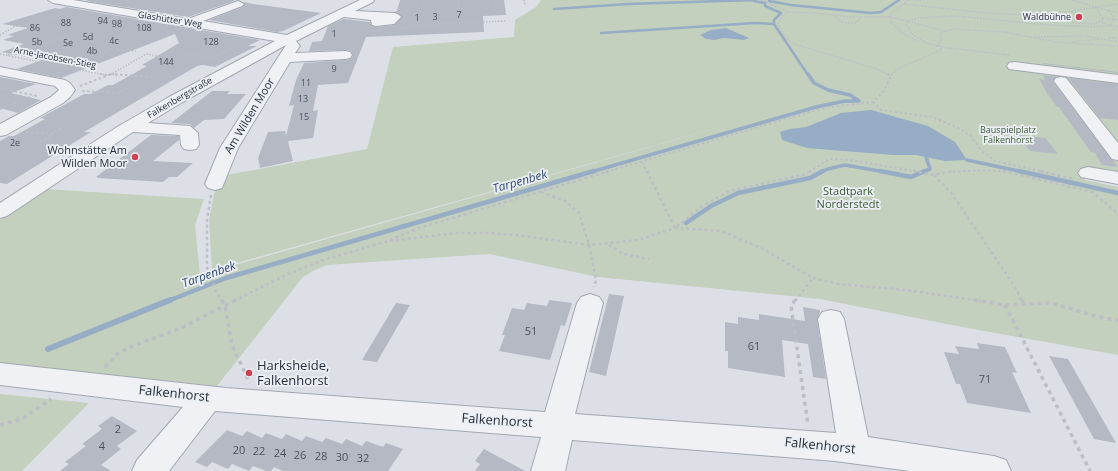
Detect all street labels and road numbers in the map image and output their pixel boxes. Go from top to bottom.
street label: Glashütter Weg [137,10,203,30]
street label: Arne-Jacobsen-Stieg [13,45,97,71]
street label: Falkenbergstraße [146,75,214,121]
street label: Am Wilden Moor [222,76,278,156]
street label: Falkenhorst [138,383,210,405]
street label: Falkenhorst [461,411,533,431]
street label: Falkenhorst [784,435,856,457]

